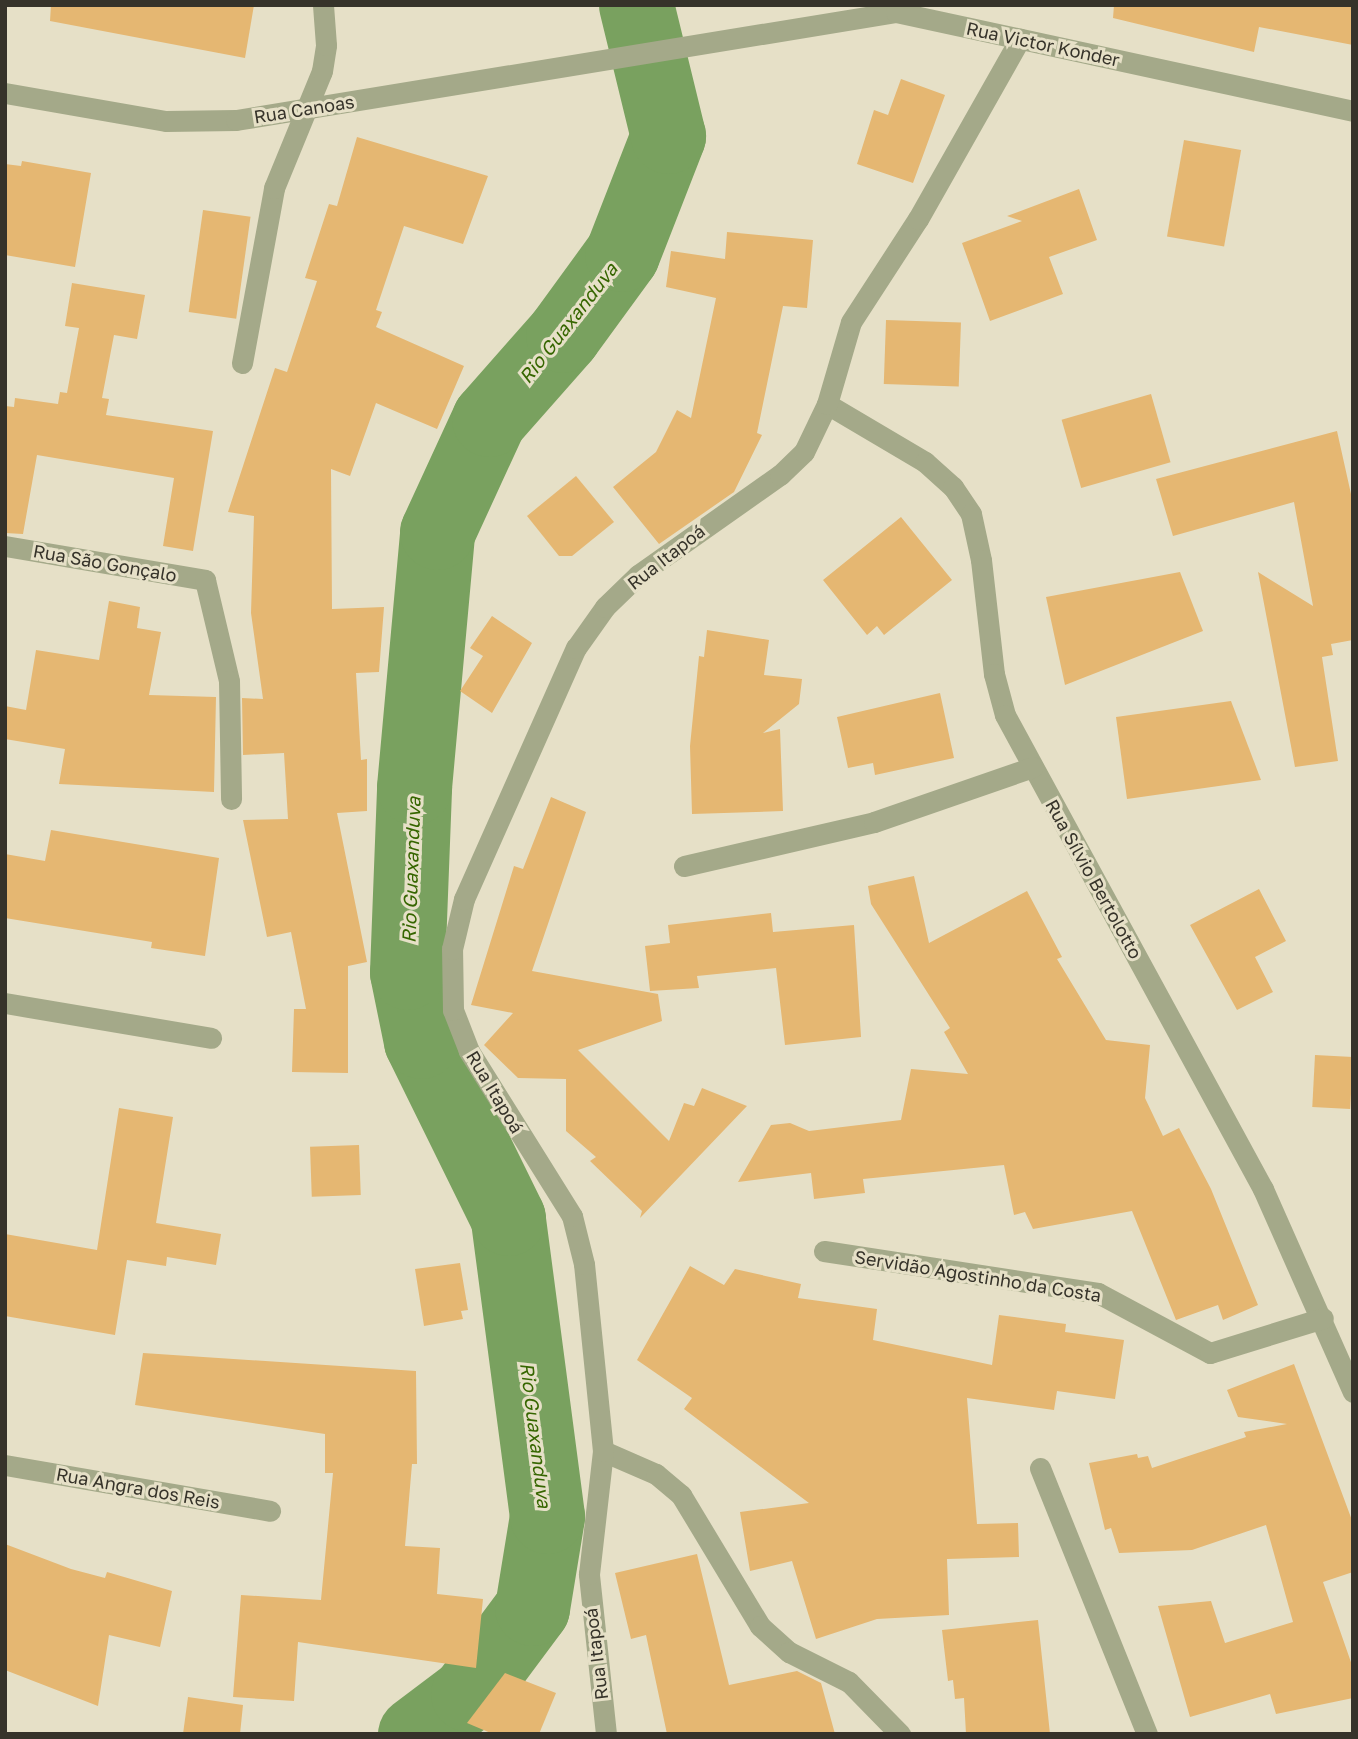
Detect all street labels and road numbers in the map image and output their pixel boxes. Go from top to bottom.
street label: Rua Victor Konder [964,17,1122,71]
street label: Rua Canoas [252,90,356,128]
street label: Rua Itapoá [623,520,709,594]
street label: Rua São Gonçalo [32,540,178,586]
street label: Rua Sílvio Bertolotto [1041,795,1147,963]
street label: Rua Itapoá [462,1047,528,1137]
street label: Servidão Agostinho da Costa [853,1246,1103,1306]
street label: Rua Angra dos Reis [54,1463,222,1513]
street label: Rua Itapoá [580,1607,612,1701]

